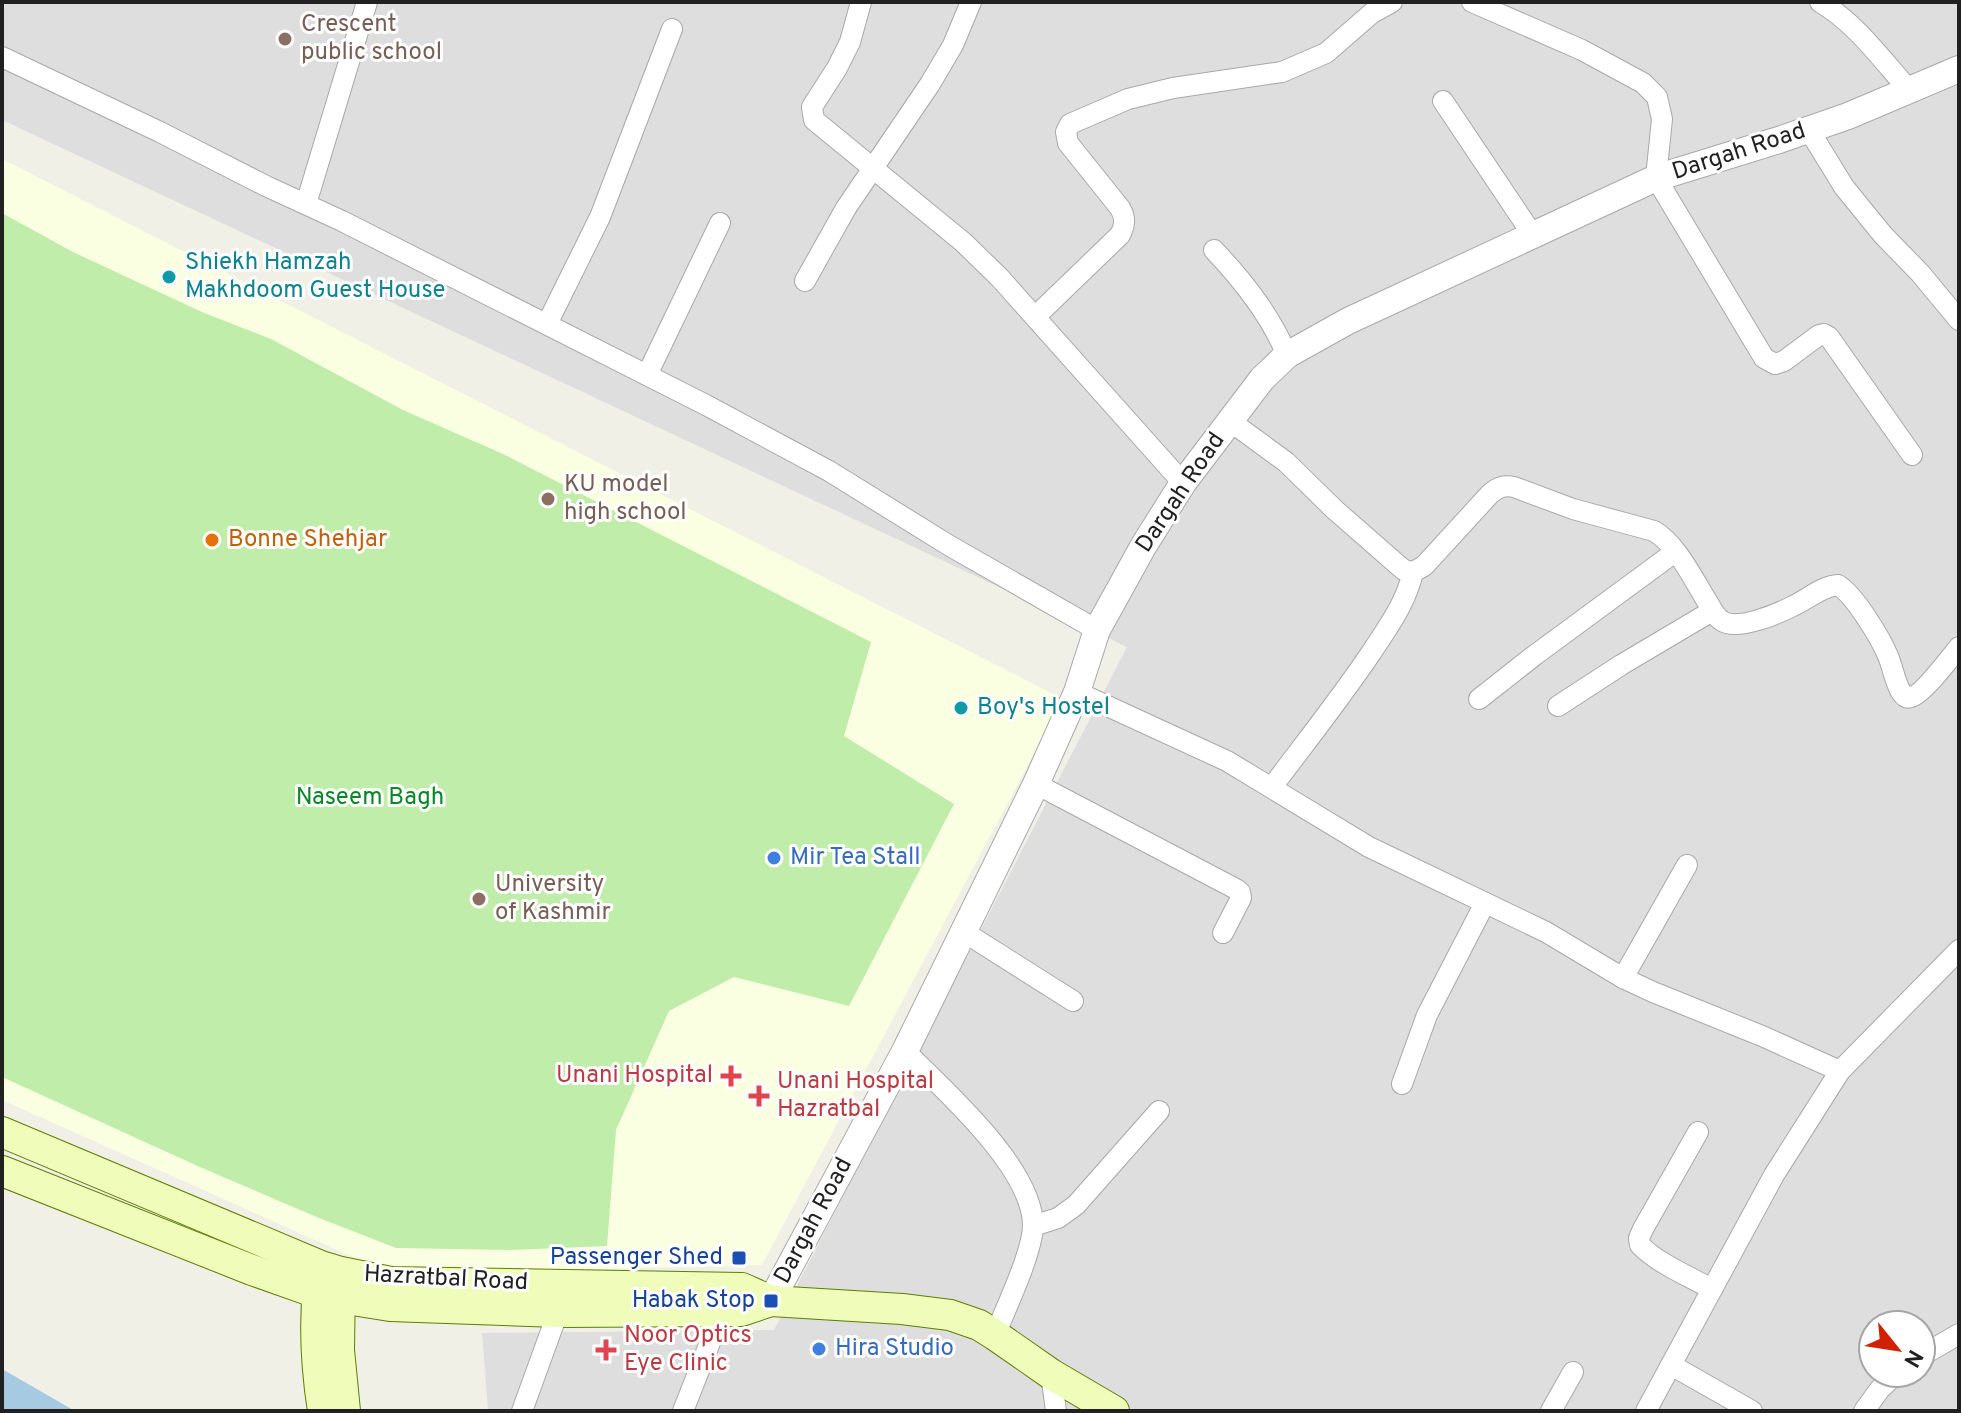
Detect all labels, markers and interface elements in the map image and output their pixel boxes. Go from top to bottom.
place label: Crescent public school [301,10,442,68]
marker: Crescent public school [276,30,294,48]
street label: Dargah Road [1668,116,1810,188]
place label: Shiekh Hamzah Makhdoom Guest House [185,248,445,306]
marker: Shiekh Hamzah Makhdoom Guest House [160,268,178,286]
street label: Dargah Road [1130,427,1232,559]
place label: KU model high school [564,470,687,528]
marker: KU model high school [539,490,557,508]
place label: Bonne Shehjar [228,525,387,555]
marker: Bonne Shehjar [203,531,221,549]
place label: Boy's Hostel [977,693,1110,723]
marker: Boy's Hostel [952,699,970,717]
park label: Naseem Bagh [296,783,444,813]
place label: Mir Tea Stall [790,843,920,873]
marker: Mir Tea Stall [765,849,783,867]
place label: University of Kashmir [495,870,611,928]
marker: University of Kashmir [470,890,488,908]
place label: Unani Hospital [556,1061,713,1091]
marker: Unani Hospital [720,1065,742,1087]
place label: Unani Hospital Hazratbal [777,1067,934,1125]
marker: Unani Hospital Hazratbal [748,1085,770,1107]
street label: Dargah Road [768,1153,860,1289]
place label: Passenger Shed [550,1243,723,1273]
marker: Passenger Shed [730,1249,748,1267]
street label: Hazratbal Road [363,1260,529,1298]
place label: Habak Stop [632,1286,755,1316]
marker: Habak Stop [762,1292,780,1310]
north arrow [1857,1309,1937,1389]
place label: Noor Optics Eye Clinic [624,1321,752,1379]
place label: Hira Studio [835,1334,954,1364]
marker: Noor Optics Eye Clinic [595,1339,617,1361]
marker: Hira Studio [810,1340,828,1358]
text: N [1897,1344,1928,1371]

